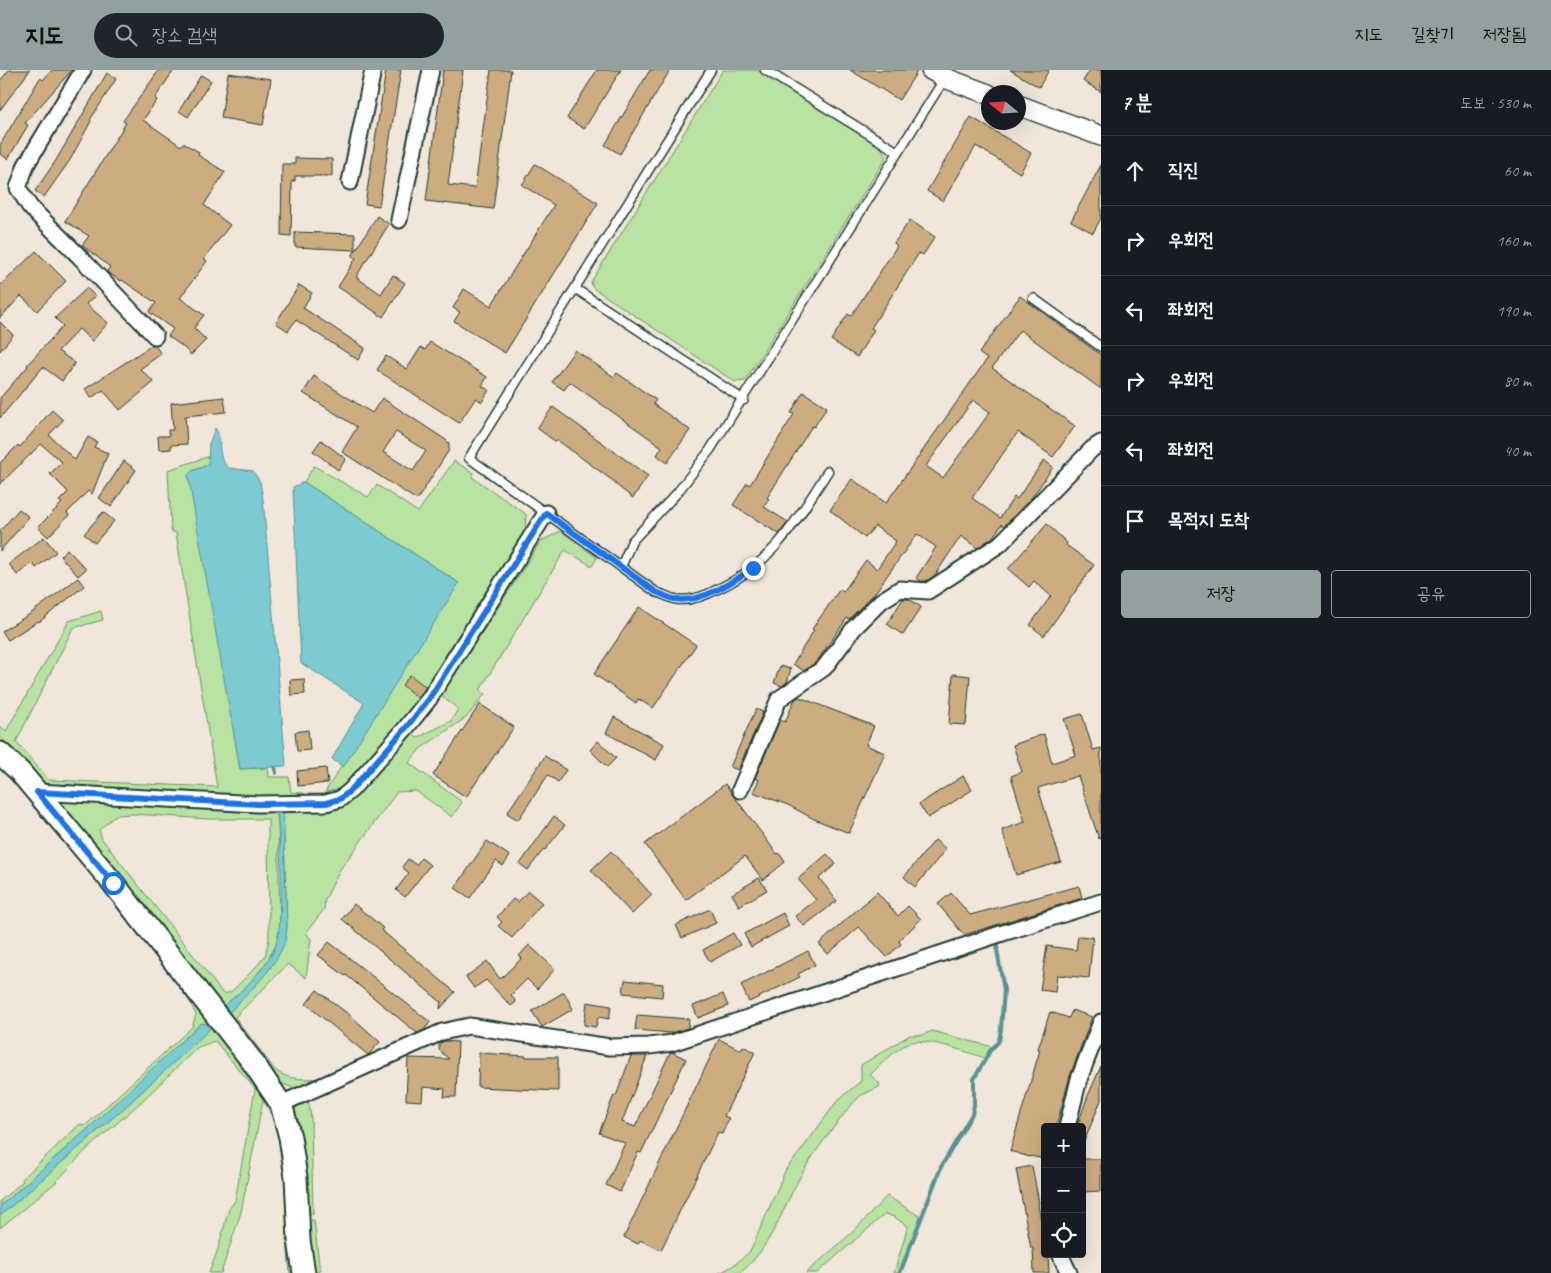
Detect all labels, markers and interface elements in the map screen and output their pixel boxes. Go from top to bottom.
search box [94,13,444,58]
text: 지도 [25,20,64,50]
icon: search [112,21,140,49]
text: 장소 검색 [152,23,217,47]
text: 지도 [1354,23,1383,45]
text: 길찾기 [1411,23,1455,45]
text: 저장됨 [1483,23,1526,45]
north arrow [981,85,1026,130]
text: 7 분 [1121,89,1152,115]
text: 도보 · 530 m [1460,93,1531,113]
icon: ahead [1121,157,1149,185]
text: 직진 [1168,158,1199,182]
text: 60 m [1504,161,1531,181]
icon: right [1121,227,1149,255]
text: 우회전 [1168,228,1214,252]
text: 160 m [1497,231,1531,251]
icon: left [1121,297,1149,325]
text: 좌회전 [1168,298,1214,322]
text: 190 m [1497,301,1531,321]
icon: right [1121,367,1149,395]
text: 우회전 [1168,368,1214,392]
text: 80 m [1504,371,1531,391]
icon: left [1121,437,1149,465]
text: 좌회전 [1168,438,1214,462]
text: 40 m [1504,441,1531,461]
icon: arrive [1121,507,1149,535]
text: 목적지 도착 [1168,508,1249,532]
route end [742,557,765,580]
button: 저장 [1121,570,1321,618]
button: 공유 [1331,570,1531,618]
route start [102,872,125,895]
map controls [1041,1123,1086,1258]
button: + [1041,1123,1086,1168]
button: − [1041,1168,1086,1213]
button: locate [1041,1213,1086,1258]

